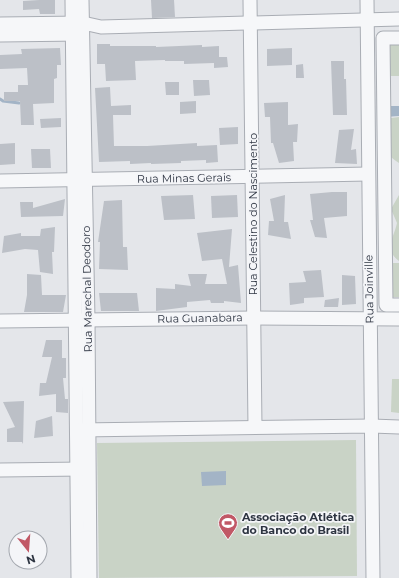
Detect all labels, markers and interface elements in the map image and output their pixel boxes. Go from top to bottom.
street label: Rua Celestino do Nascimento [246,133,260,295]
street label: Rua Minas Gerais [137,170,232,186]
street label: Rua Marechal Deodoro [79,225,95,352]
street label: Rua Joinville [361,254,377,324]
street label: Rua Guanabara [157,310,243,326]
place label: Associação Atlética do Banco do Brasil [241,510,355,537]
sports icon: Associação Atlética do Banco do Brasil [217,512,239,540]
north arrow [8,530,48,570]
text: N [25,552,37,568]

